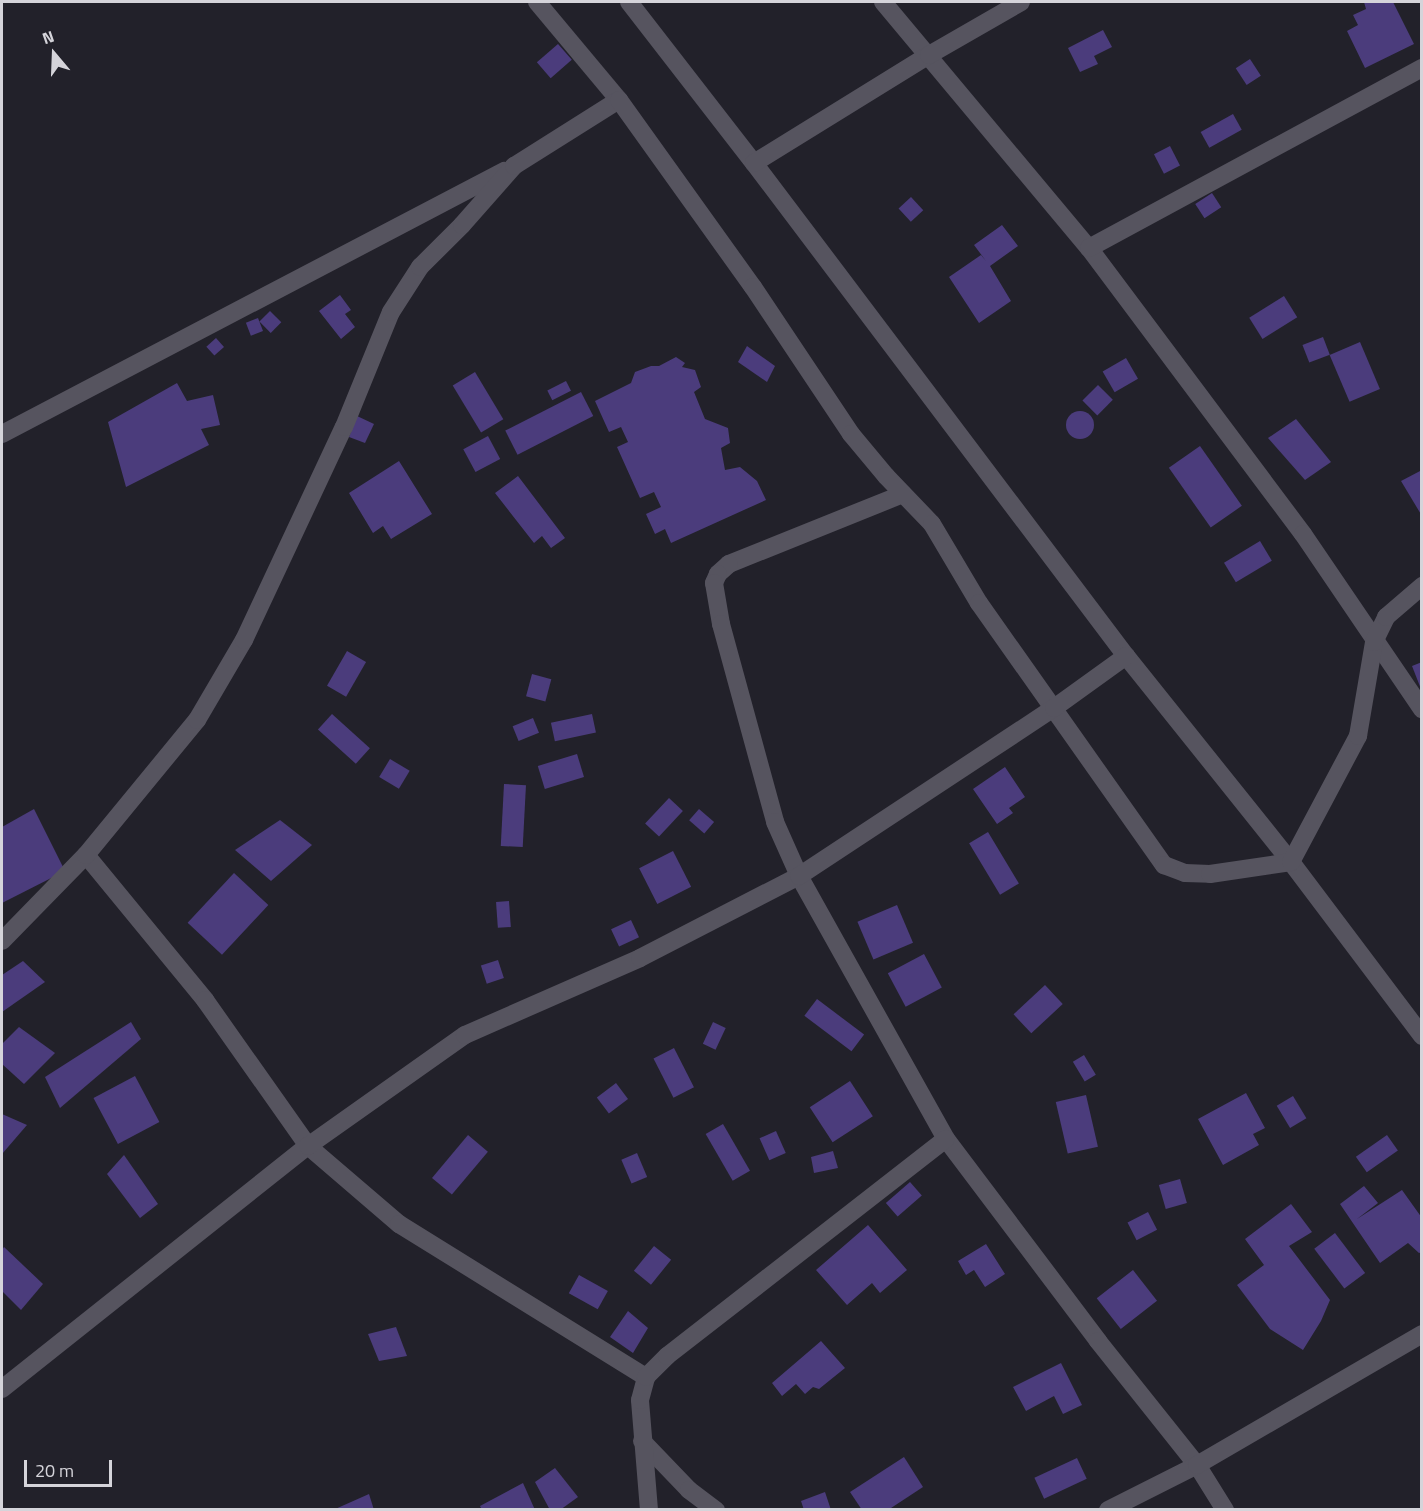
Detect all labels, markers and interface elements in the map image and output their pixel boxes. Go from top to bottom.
north arrow [24,24,84,84]
text: N [39,24,57,50]
scale bar [27,1448,116,1486]
text: 20 m [35,1457,74,1484]

